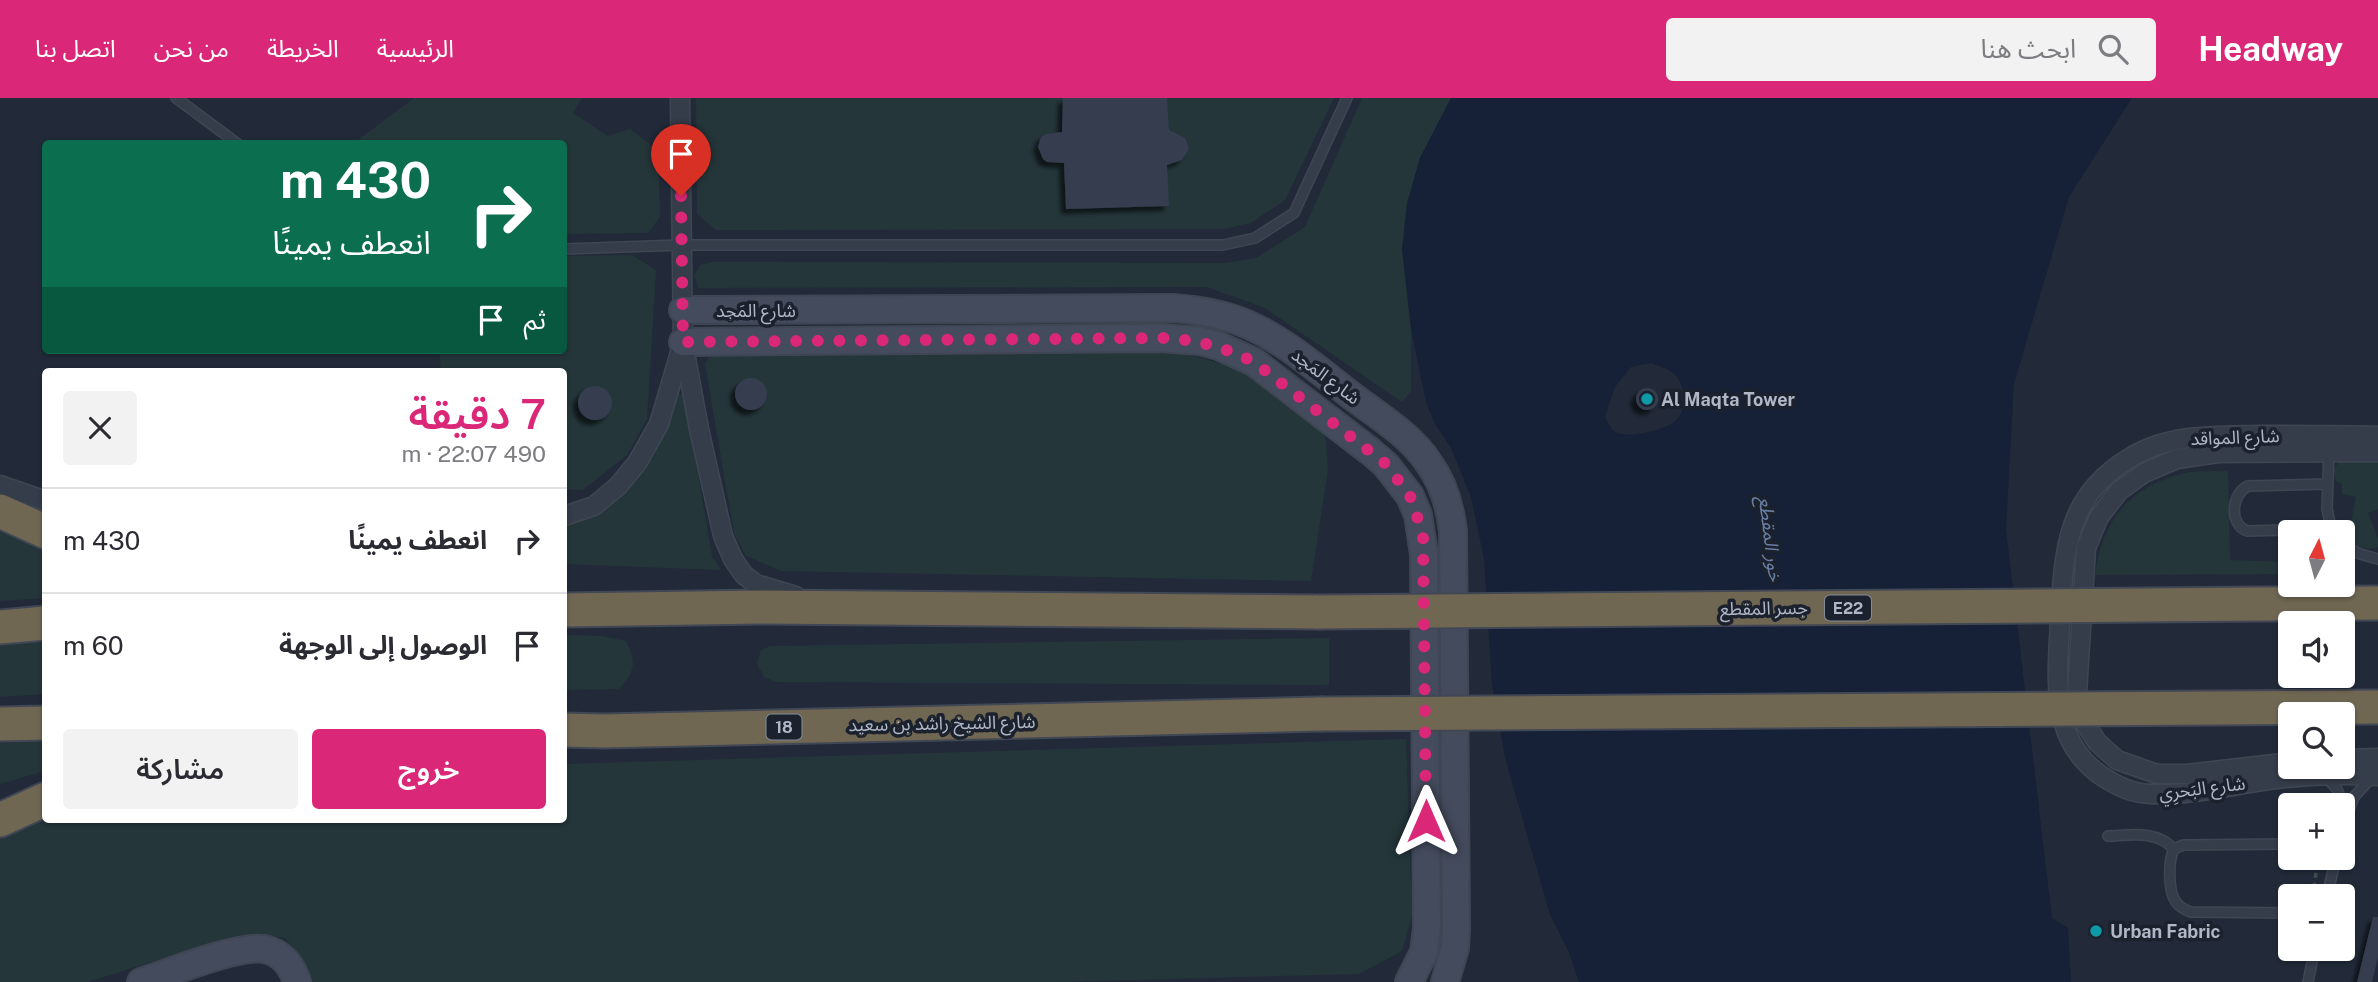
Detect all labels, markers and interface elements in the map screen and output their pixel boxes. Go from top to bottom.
search box [1666,18,2156,81]
icon: search [2094,30,2132,68]
text: Headway [2198,30,2343,68]
text: ابحث هنا [1980,33,2076,64]
text: اتصل بنا [35,34,116,62]
text: من نحن [154,34,229,62]
text: الخريطة [267,34,339,62]
text: الرئيسية [377,34,454,62]
pin [651,124,711,196]
icon: arrive [662,135,700,173]
text: 430 m [280,151,431,209]
icon: right [455,168,546,259]
text: انعطف يمينًا [272,224,431,261]
street label: شارع المَجد [716,300,796,325]
icon: arrive [472,301,510,339]
text: ثم [524,304,546,335]
street label: شارع المَجد [1285,344,1364,412]
text: 7 دقيقة [408,389,546,438]
place label: Al Maqta Tower [1661,389,1796,410]
button: close [63,391,137,465]
marker: Al Maqta Tower [1639,391,1655,407]
street label: شارع المواقد [2190,425,2280,453]
text: 490 m · 22:07 [401,440,546,467]
water label: خور المقطع [1751,494,1787,584]
north arrow [2278,520,2356,597]
map controls [2278,520,2355,961]
icon: right [508,522,546,560]
text: انعطف يمينًا [348,524,487,555]
text: 430 m [63,525,140,556]
road number: E22 [1825,596,1871,621]
street label: جسر المقطع [1720,597,1808,623]
button: sound [2278,611,2355,688]
icon: arrive [508,627,546,665]
text: الوصول إلى الوجهة [279,629,487,660]
text: 60 m [63,630,124,661]
button: search [2278,702,2355,779]
street label: شارع الشيخ راشد بن سعيد [848,711,1036,739]
road number: 18 [766,714,802,740]
button: مشاركة [63,729,298,809]
button: خروج [312,729,546,809]
street label: شارع البَحرِي [2158,772,2247,808]
position arrow [1389,784,1463,858]
button: + [2278,793,2355,870]
button: − [2278,884,2355,961]
place label: Urban Fabric [2110,921,2221,942]
marker: Urban Fabric [2088,923,2104,939]

